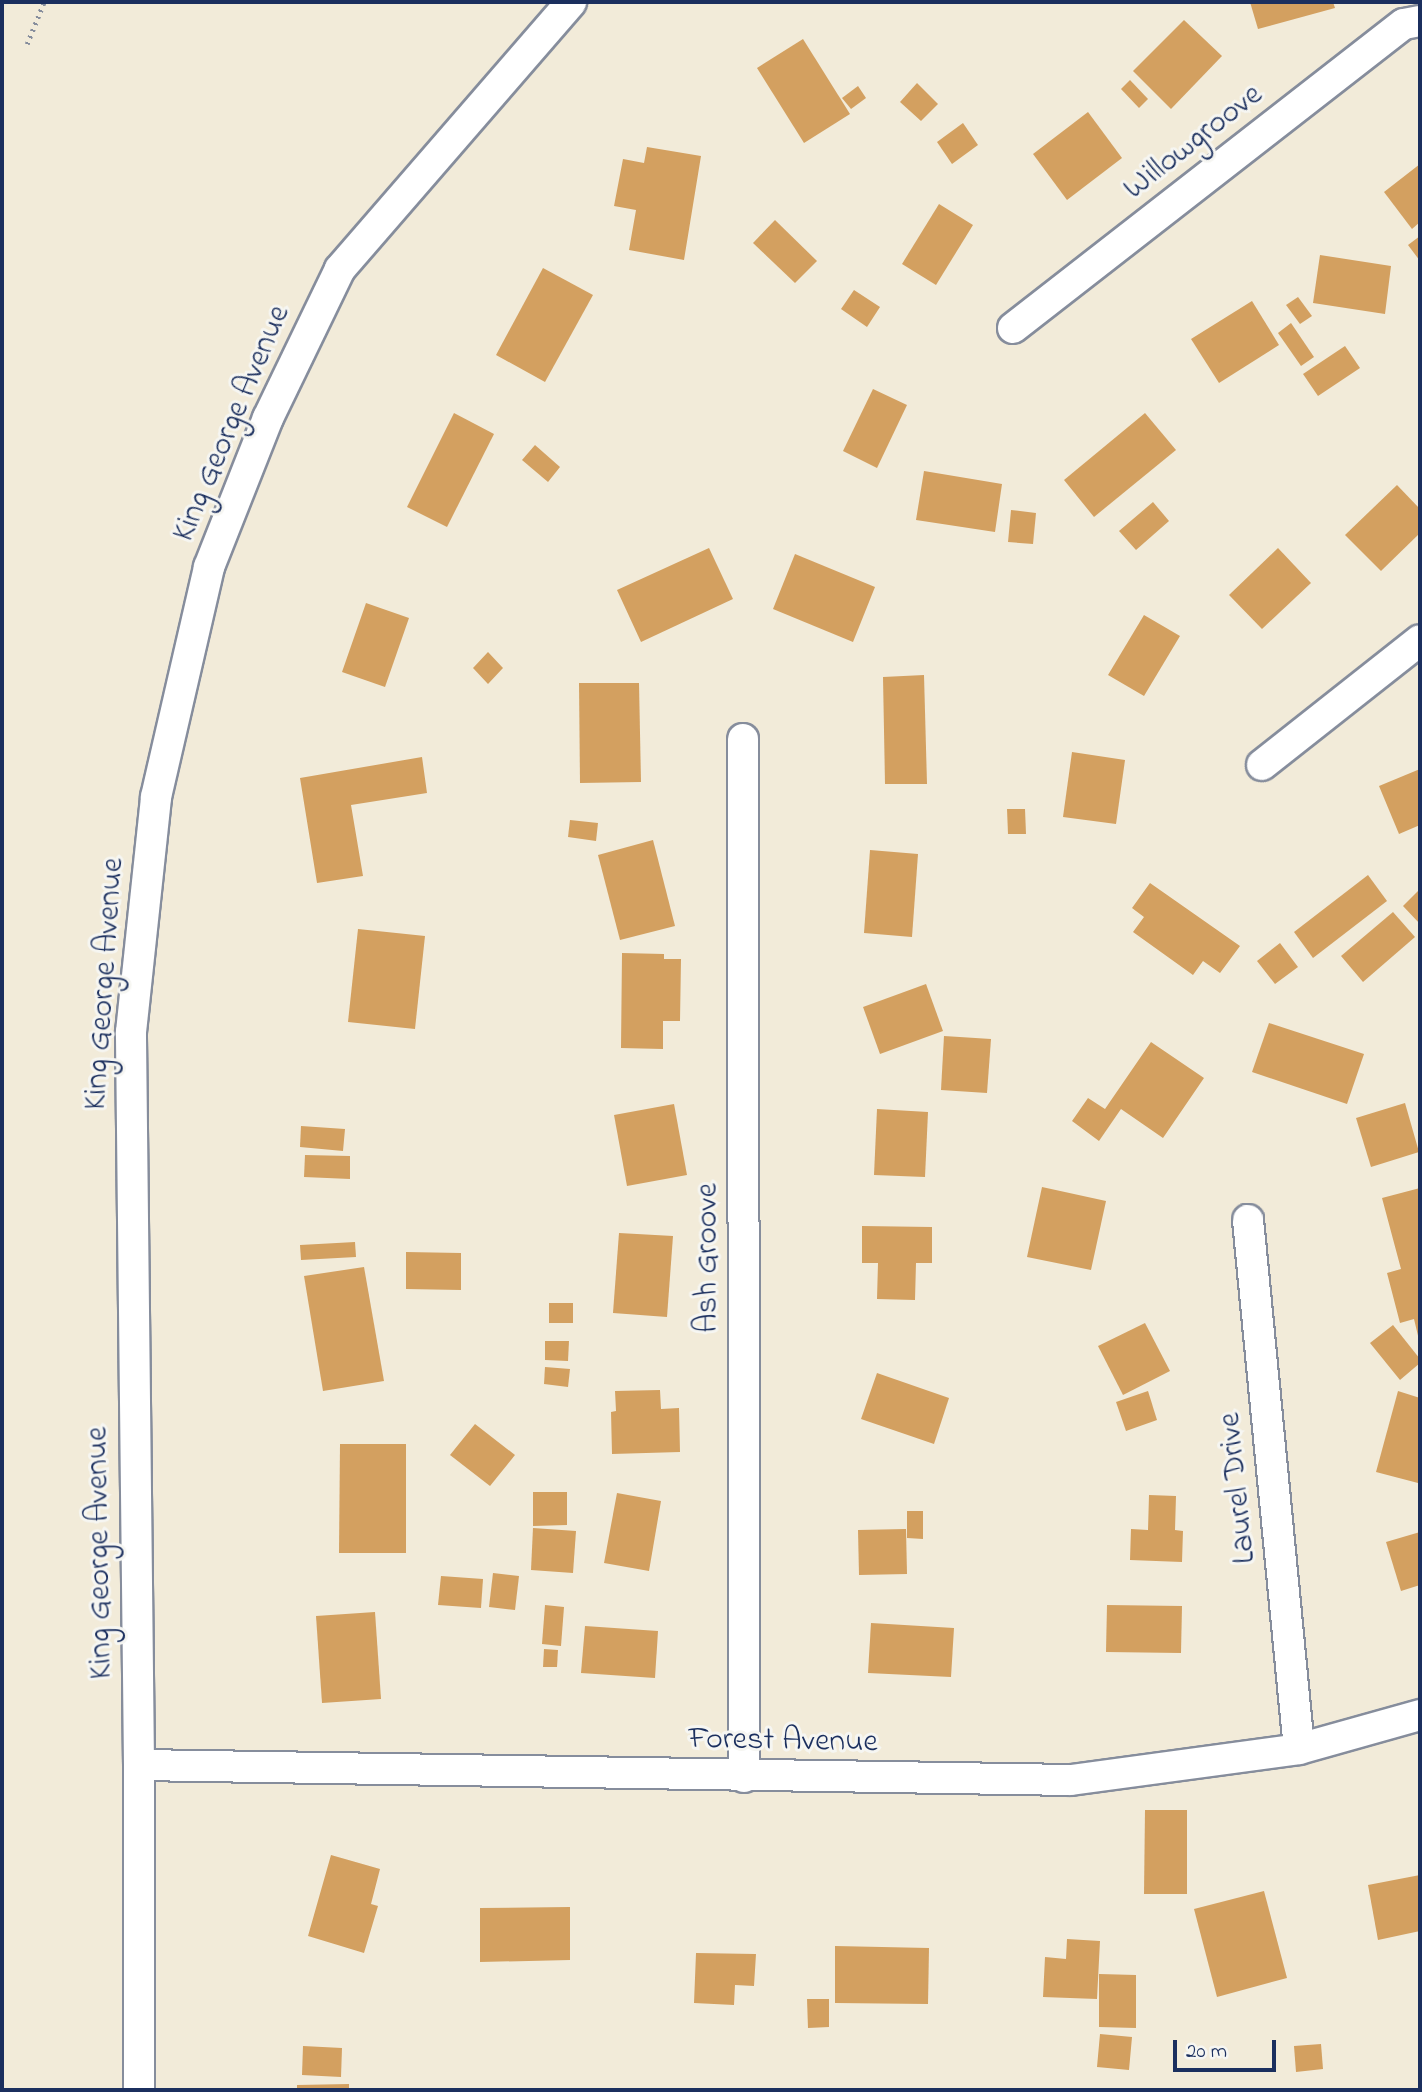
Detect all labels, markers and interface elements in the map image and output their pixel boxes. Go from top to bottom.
street label: Willowgroove [1117,77,1271,209]
street label: King George Avenue [166,300,300,548]
street label: King George Avenue [78,857,134,1111]
street label: Ash Groove [690,1183,728,1333]
street label: Laurel Drive [1212,1411,1266,1565]
street label: King George Avenue [80,1426,122,1680]
street label: Forest Avenue [688,1721,878,1763]
scale bar [1177,2025,1280,2070]
text: 20 m [1186,2037,1227,2067]

